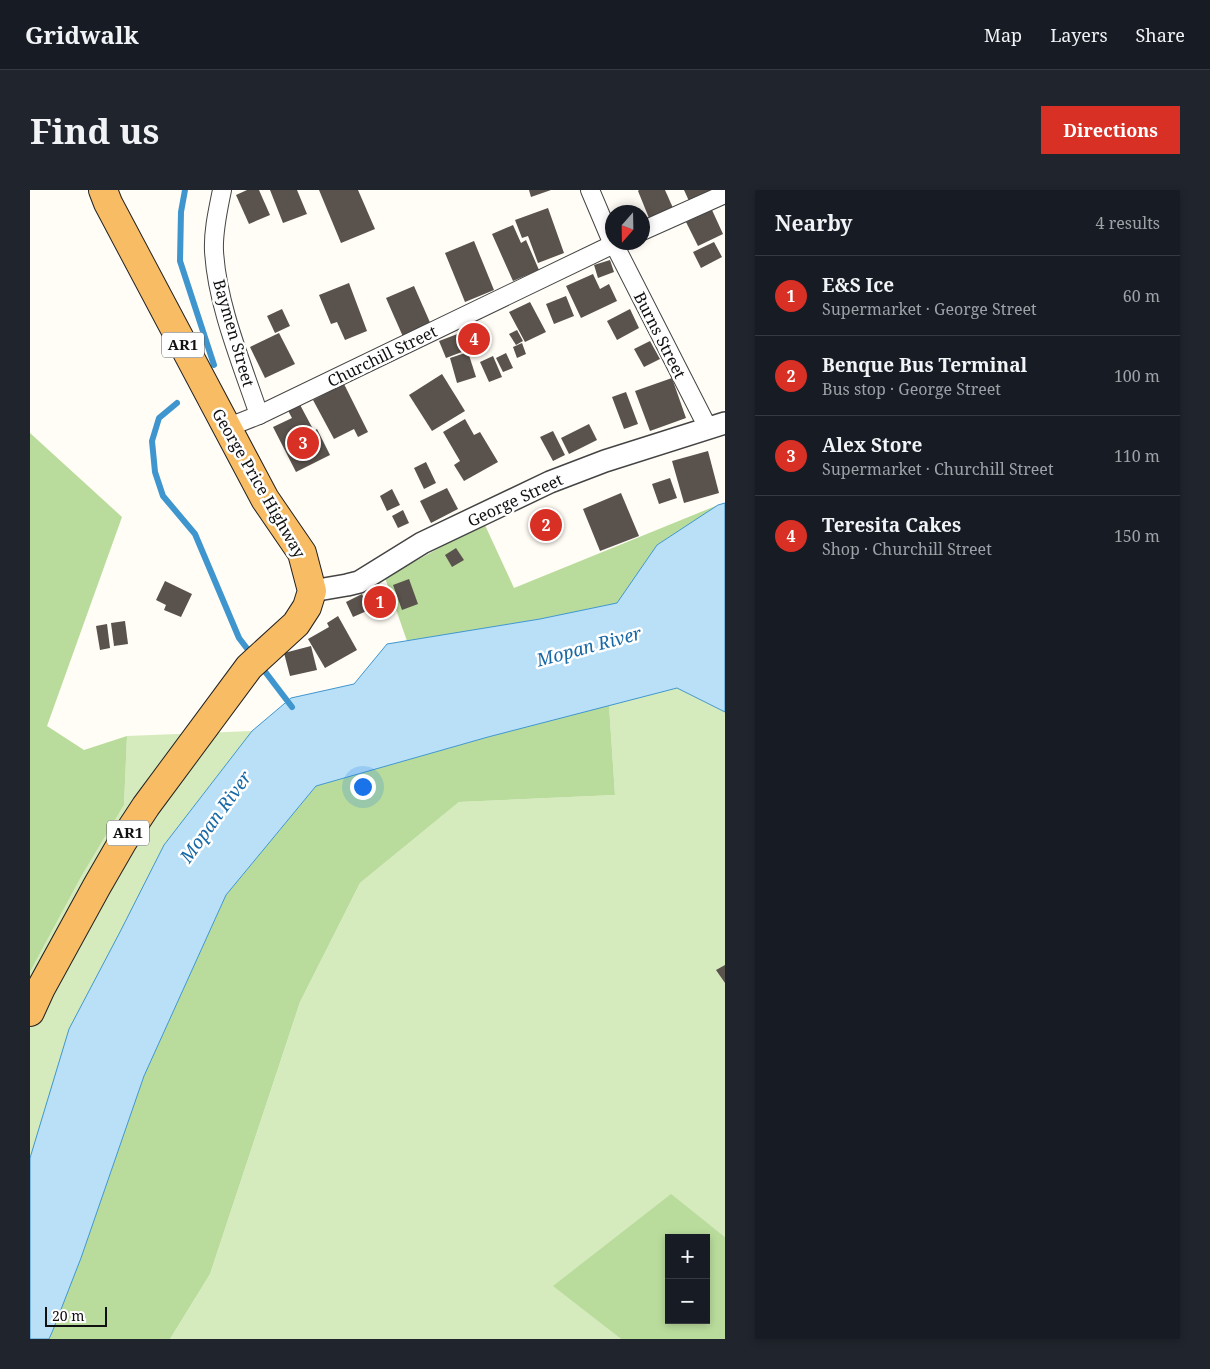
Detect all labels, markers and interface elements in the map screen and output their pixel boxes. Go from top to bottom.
text: Gridwalk [25,18,139,51]
text: Map [984,23,1022,47]
text: Layers [1050,23,1108,47]
text: Share [1136,23,1185,47]
button: Directions [1041,106,1180,154]
text: Find us [30,107,159,154]
north arrow [605,205,650,250]
text: Nearby [775,209,853,237]
text: 4 results [1096,212,1160,234]
text: E&S Ice [822,272,894,298]
street label: Baymen Street [208,277,260,390]
text: 1 [786,285,796,307]
text: 60 m [1123,285,1160,307]
street label: Burns Street [629,288,691,382]
text: Supermarket · George Street [822,298,1037,320]
street label: Churchill Street [323,320,441,392]
pin: 4 [458,320,490,358]
road number: AR1 [162,332,204,358]
text: Benque Bus Terminal [822,352,1027,378]
text: 2 [786,365,796,387]
text: 100 m [1114,365,1160,387]
text: Bus stop · George Street [822,378,1001,400]
street label: George Price Highway [207,404,311,563]
pin: 3 [287,424,319,462]
text: Alex Store [822,432,922,458]
text: 3 [786,445,796,467]
text: 110 m [1114,445,1160,467]
text: Supermarket · Churchill Street [822,458,1054,480]
street label: George Street [464,468,567,532]
pin: 2 [530,506,562,544]
text: Teresita Cakes [822,512,961,538]
text: 4 [786,525,796,547]
text: 150 m [1114,525,1160,547]
text: Shop · Churchill Street [822,538,992,560]
pin: 1 [364,583,396,621]
water label: Mopan River [533,620,645,672]
water label: Mopan River [173,765,257,868]
your location [350,774,376,800]
road number: AR1 [107,820,149,846]
map controls [665,1234,710,1324]
button: + [665,1234,710,1279]
button: − [665,1279,710,1324]
scale bar [45,1304,108,1327]
text: 20 m [52,1306,85,1325]

